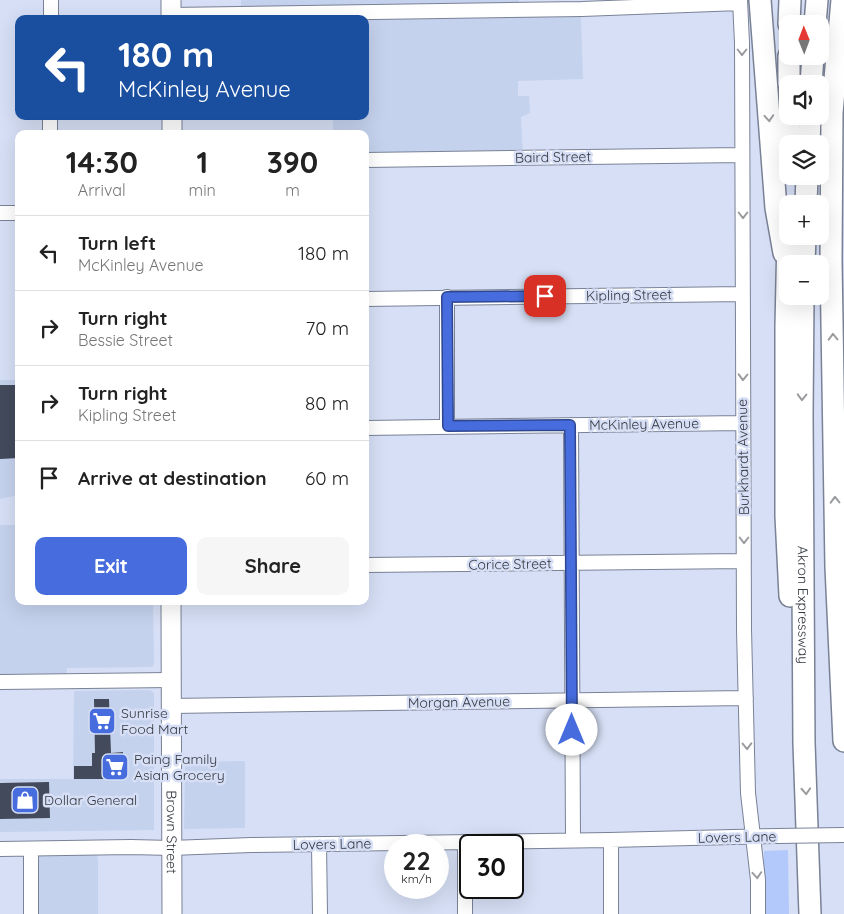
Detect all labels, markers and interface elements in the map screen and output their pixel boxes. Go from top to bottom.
north arrow [779,15,829,65]
map controls [779,15,829,305]
text: 180 m [118,32,214,76]
icon: left [35,35,100,100]
one-way arrow [737,48,747,56]
text: McKinley Avenue [118,75,291,103]
button: sound [779,75,829,125]
one-way arrow [764,115,775,123]
button: layers [779,135,829,185]
text: 14:30 [66,143,138,181]
text: 1 [196,143,208,181]
text: 390 [267,143,318,181]
street label: Baird Street [515,147,592,167]
text: Arrival [78,180,126,200]
text: min [189,180,216,200]
text: m [285,180,300,200]
button: + [779,195,829,245]
one-way arrow [738,211,748,219]
text: Turn left [78,231,156,255]
icon: left [35,239,63,267]
text: 180 m [298,241,349,265]
text: McKinley Avenue [78,255,204,275]
button: − [779,255,829,305]
pin [524,275,566,317]
icon: arrive [531,282,559,310]
street label: Kipling Street [586,285,672,305]
text: Turn right [78,306,167,330]
icon: right [35,314,63,342]
text: 70 m [305,316,349,340]
text: Bessie Street [78,330,173,350]
one-way arrow [827,333,838,341]
one-way arrow [738,374,748,381]
text: Turn right [78,381,167,405]
icon: right [35,389,63,417]
text: 80 m [305,391,349,415]
one-way arrow [797,394,807,402]
street label: Burkhardt Avenue [733,399,753,515]
text: Kipling Street [78,405,176,425]
street label: McKinley Avenue [589,414,699,434]
icon: arrive [35,464,63,492]
text: Arrive at destination [78,466,267,490]
text: 60 m [305,466,349,490]
one-way arrow [830,495,840,503]
one-way arrow [739,536,749,544]
button: Exit [35,537,187,595]
button: Share [197,537,349,595]
street label: Akron Expressway [794,546,813,664]
street label: Corice Street [468,554,552,574]
street label: Morgan Avenue [408,692,510,712]
position arrow [545,703,597,755]
place label: Sunrise Food Mart [121,704,188,738]
supermarket icon: Sunrise Food Mart [87,706,117,736]
one-way arrow [741,743,752,751]
place label: Paing Family Asian Grocery [134,750,225,784]
supermarket icon: Paing Family Asian Grocery [100,752,130,782]
shop icon: Dollar General [10,785,40,815]
one-way arrow [801,788,811,796]
street label: Brown Street [163,790,181,874]
place label: Dollar General [44,791,137,809]
street label: Lovers Lane [697,827,777,847]
street label: Lovers Lane [292,834,372,854]
speed limit sign: 30 [459,834,524,899]
text: 22 [402,845,431,876]
text: km/h [401,871,432,886]
one-way arrow [752,871,763,879]

